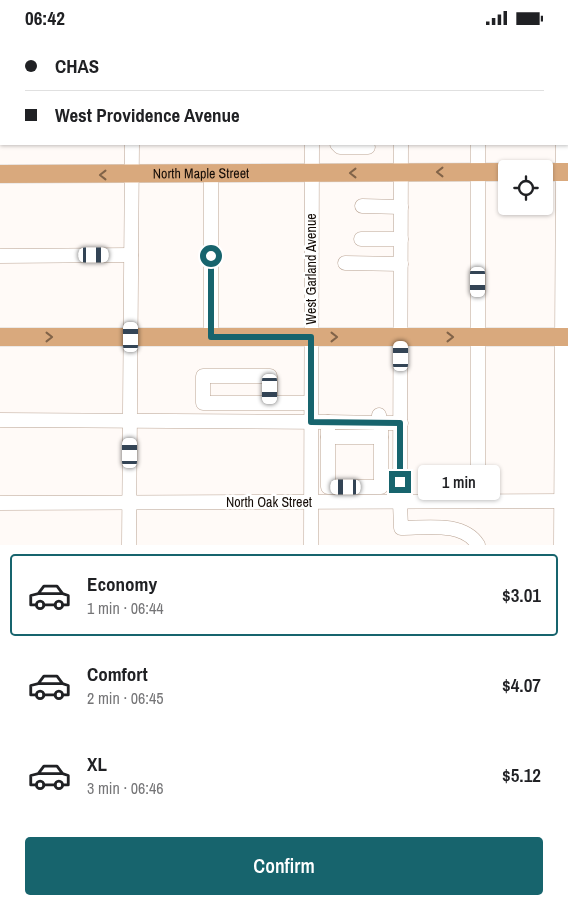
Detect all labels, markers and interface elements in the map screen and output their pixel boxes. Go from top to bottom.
text: 06:42 [25,5,65,31]
text: CHAS [55,53,99,79]
text: West Providence Avenue [55,102,240,128]
map controls [498,160,553,215]
button: locate [498,160,553,215]
street label: North Maple Street [153,164,249,182]
one-way arrow [436,167,444,177]
one-way arrow [348,168,356,178]
one-way arrow [98,170,106,180]
street label: West Garland Avenue [302,213,320,325]
route start [200,245,222,267]
car [79,248,109,263]
car [470,267,485,297]
car [123,322,138,352]
one-way arrow [45,332,53,342]
one-way arrow [330,332,338,342]
one-way arrow [446,332,454,342]
car [393,341,408,371]
car [262,374,277,404]
car [122,438,137,468]
callout: 1 min [418,465,500,499]
route end [389,471,411,493]
text: 1 min [442,471,476,493]
car [331,480,361,495]
street label: North Oak Street [226,493,312,511]
text: Economy [87,571,157,597]
icon: car [27,573,72,618]
text: $3.01 [502,582,541,608]
text: 1 min · 06:44 [87,597,164,619]
text: Comfort [87,661,148,687]
icon: car [27,663,72,708]
text: $4.07 [502,672,541,698]
text: 2 min · 06:45 [87,687,164,709]
text: XL [87,751,107,777]
icon: car [27,753,72,798]
text: $5.12 [502,762,541,788]
text: 3 min · 06:46 [87,777,164,799]
button: Confirm [25,837,543,895]

